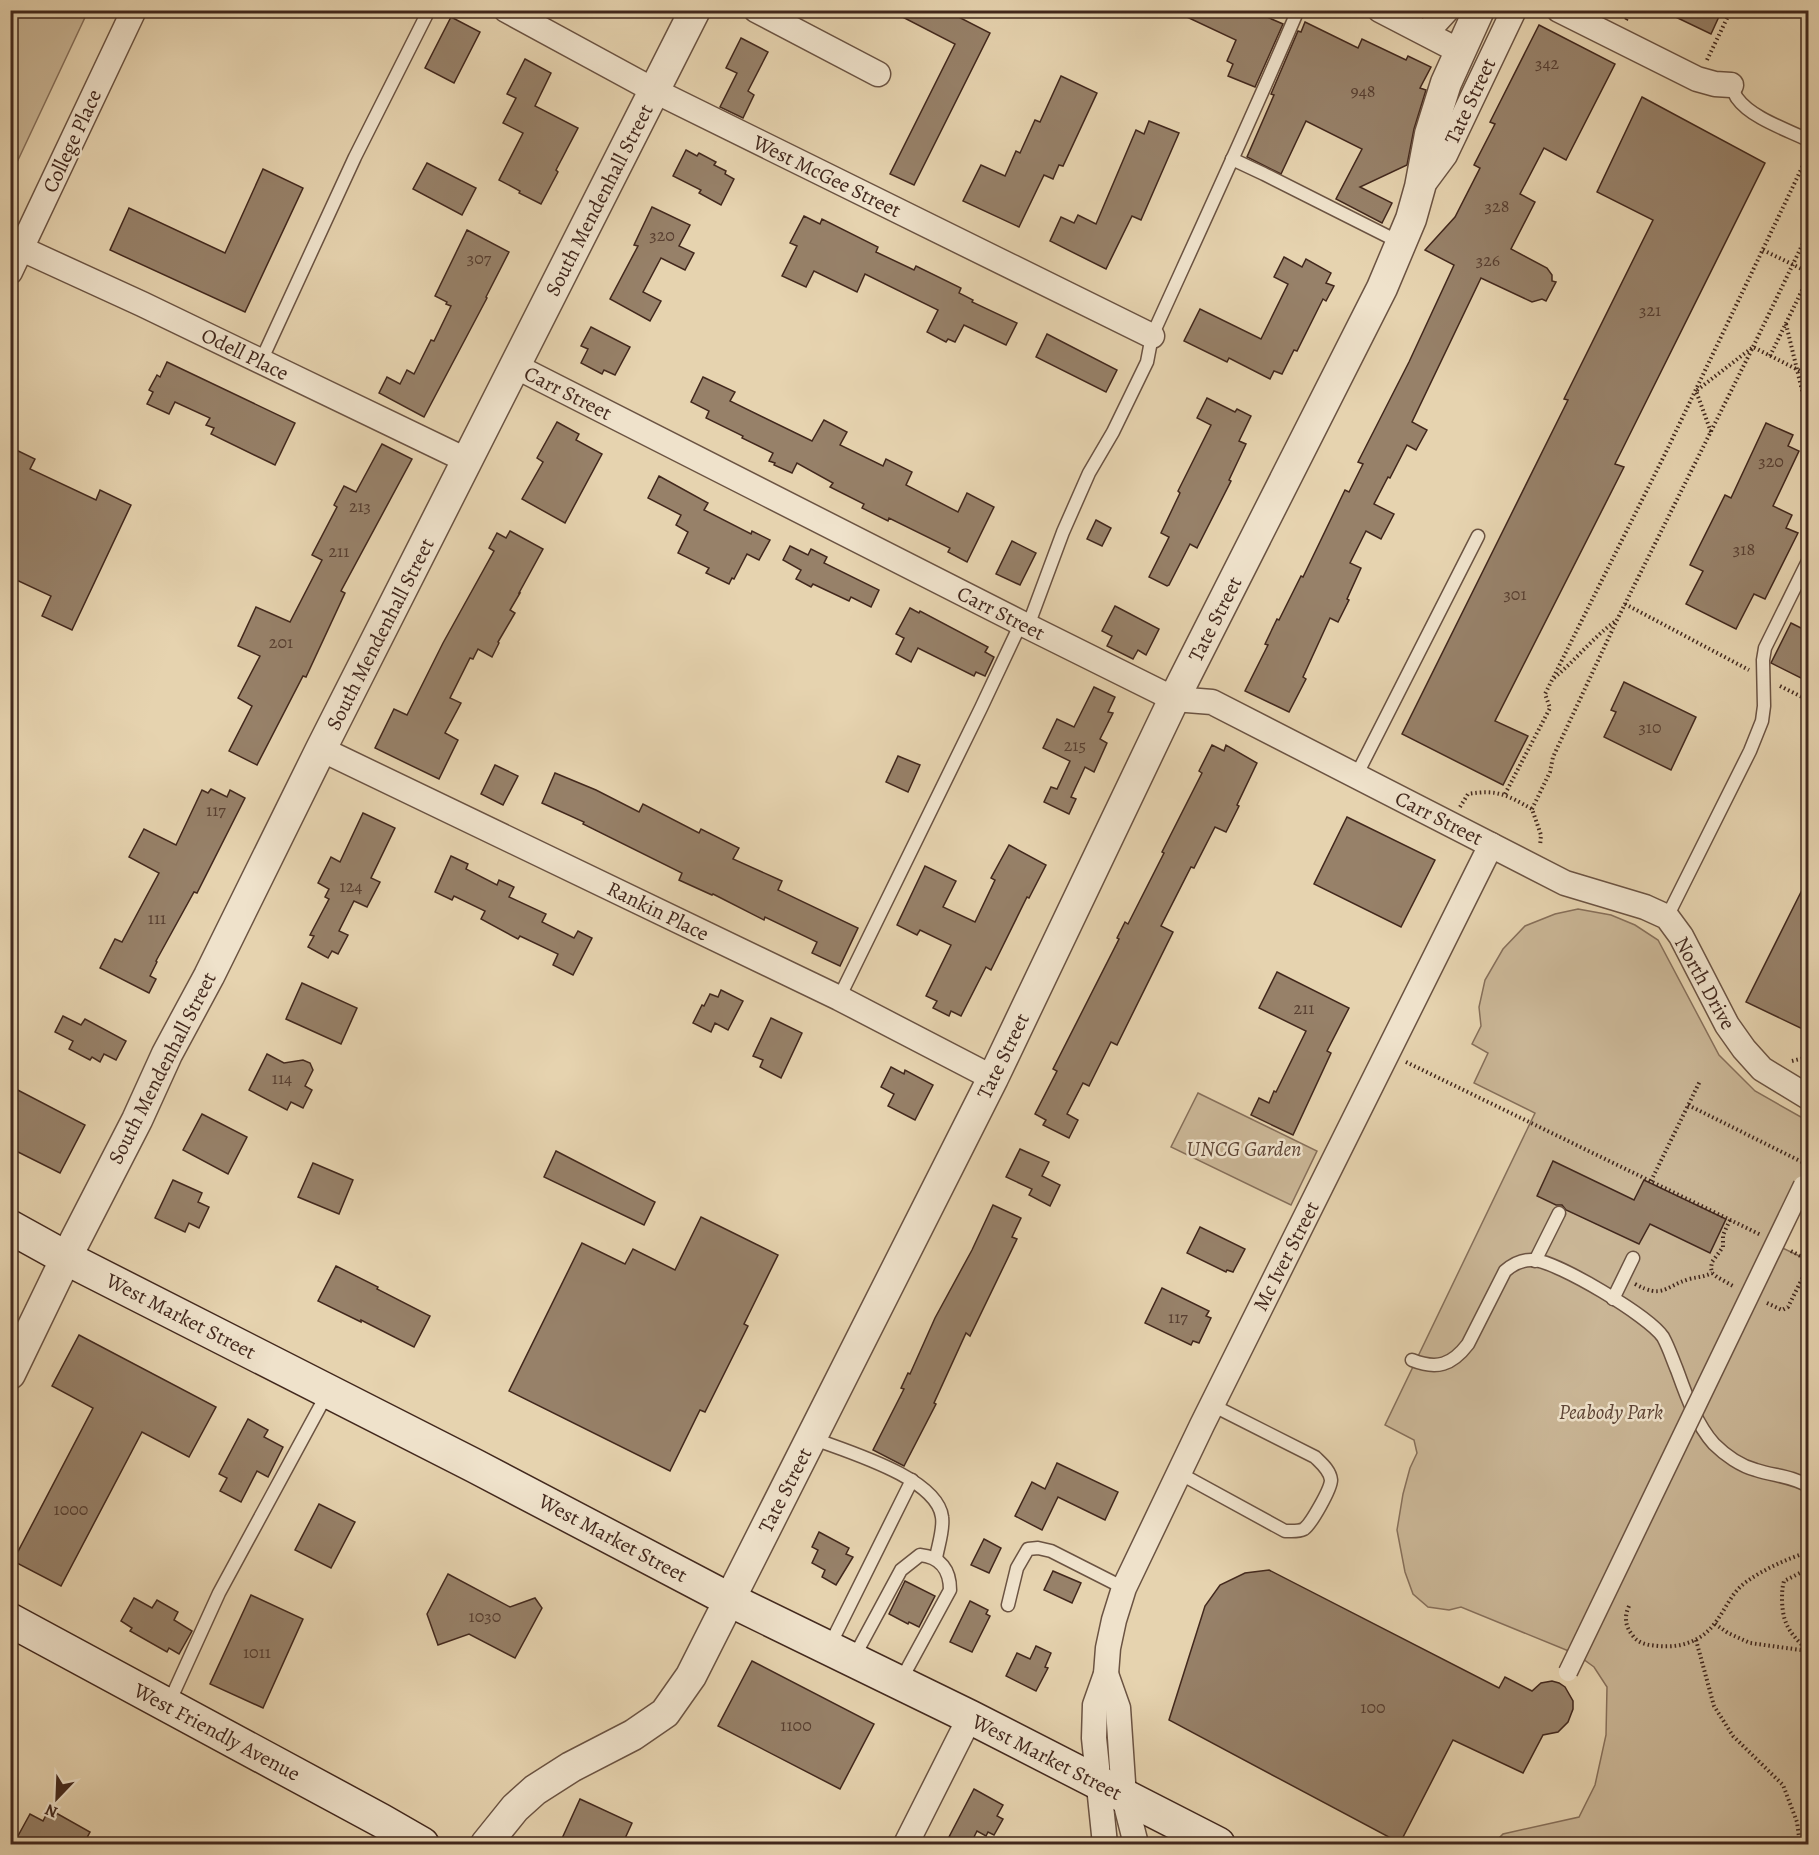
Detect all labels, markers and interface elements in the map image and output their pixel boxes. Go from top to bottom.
house number: 342 [1535,51,1560,75]
street label: Tate Street [1438,53,1502,149]
house number: 948 [1350,79,1376,103]
street label: College Place [36,85,108,197]
street label: South Mendenhall Street [538,99,660,301]
street label: West McGee Street [747,128,906,224]
house number: 328 [1485,194,1509,218]
house number: 320 [649,223,675,247]
house number: 307 [467,246,492,270]
house number: 326 [1476,248,1500,272]
house number: 321 [1639,298,1661,322]
street label: Odell Place [197,321,293,387]
street label: Carr Street [519,359,617,427]
house number: 320 [1758,449,1784,473]
house number: 213 [349,494,371,518]
street label: South Mendenhall Street [319,533,441,735]
house number: 318 [1733,537,1755,561]
house number: 211 [329,539,349,563]
street label: Tate Street [1182,571,1248,666]
street label: Carr Street [952,579,1050,647]
house number: 301 [1503,582,1527,606]
house number: 201 [269,630,293,654]
house number: 310 [1638,715,1662,739]
house number: 215 [1064,733,1086,757]
street label: Carr Street [1390,784,1488,852]
house number: 117 [206,798,226,822]
house number: 124 [340,874,362,898]
street label: Rankin Place [602,874,714,948]
house number: 111 [148,906,166,930]
street label: North Drive [1668,931,1742,1035]
street label: South Mendenhall Street [101,967,223,1169]
house number: 211 [1294,996,1314,1020]
street label: Tate Street [970,1008,1036,1104]
house number: 114 [272,1066,292,1090]
park label: UNCG Garden [1186,1135,1302,1163]
street label: Mc Iver Street [1246,1196,1326,1316]
street label: West Market Street [100,1266,261,1366]
house number: 117 [1168,1305,1188,1329]
park label: Peabody Park [1559,1398,1663,1426]
street label: Tate Street [752,1442,818,1537]
street label: West Market Street [533,1487,692,1589]
house number: 1000 [54,1497,88,1521]
house number: 1030 [469,1604,501,1628]
house number: 1011 [243,1640,271,1664]
street label: West Friendly Avenue [128,1676,305,1788]
house number: 100 [1360,1695,1386,1719]
street label: West Market Street [966,1707,1127,1807]
house number: 1100 [780,1713,812,1737]
north arrow [27,1768,87,1828]
text: N [42,1798,61,1823]

